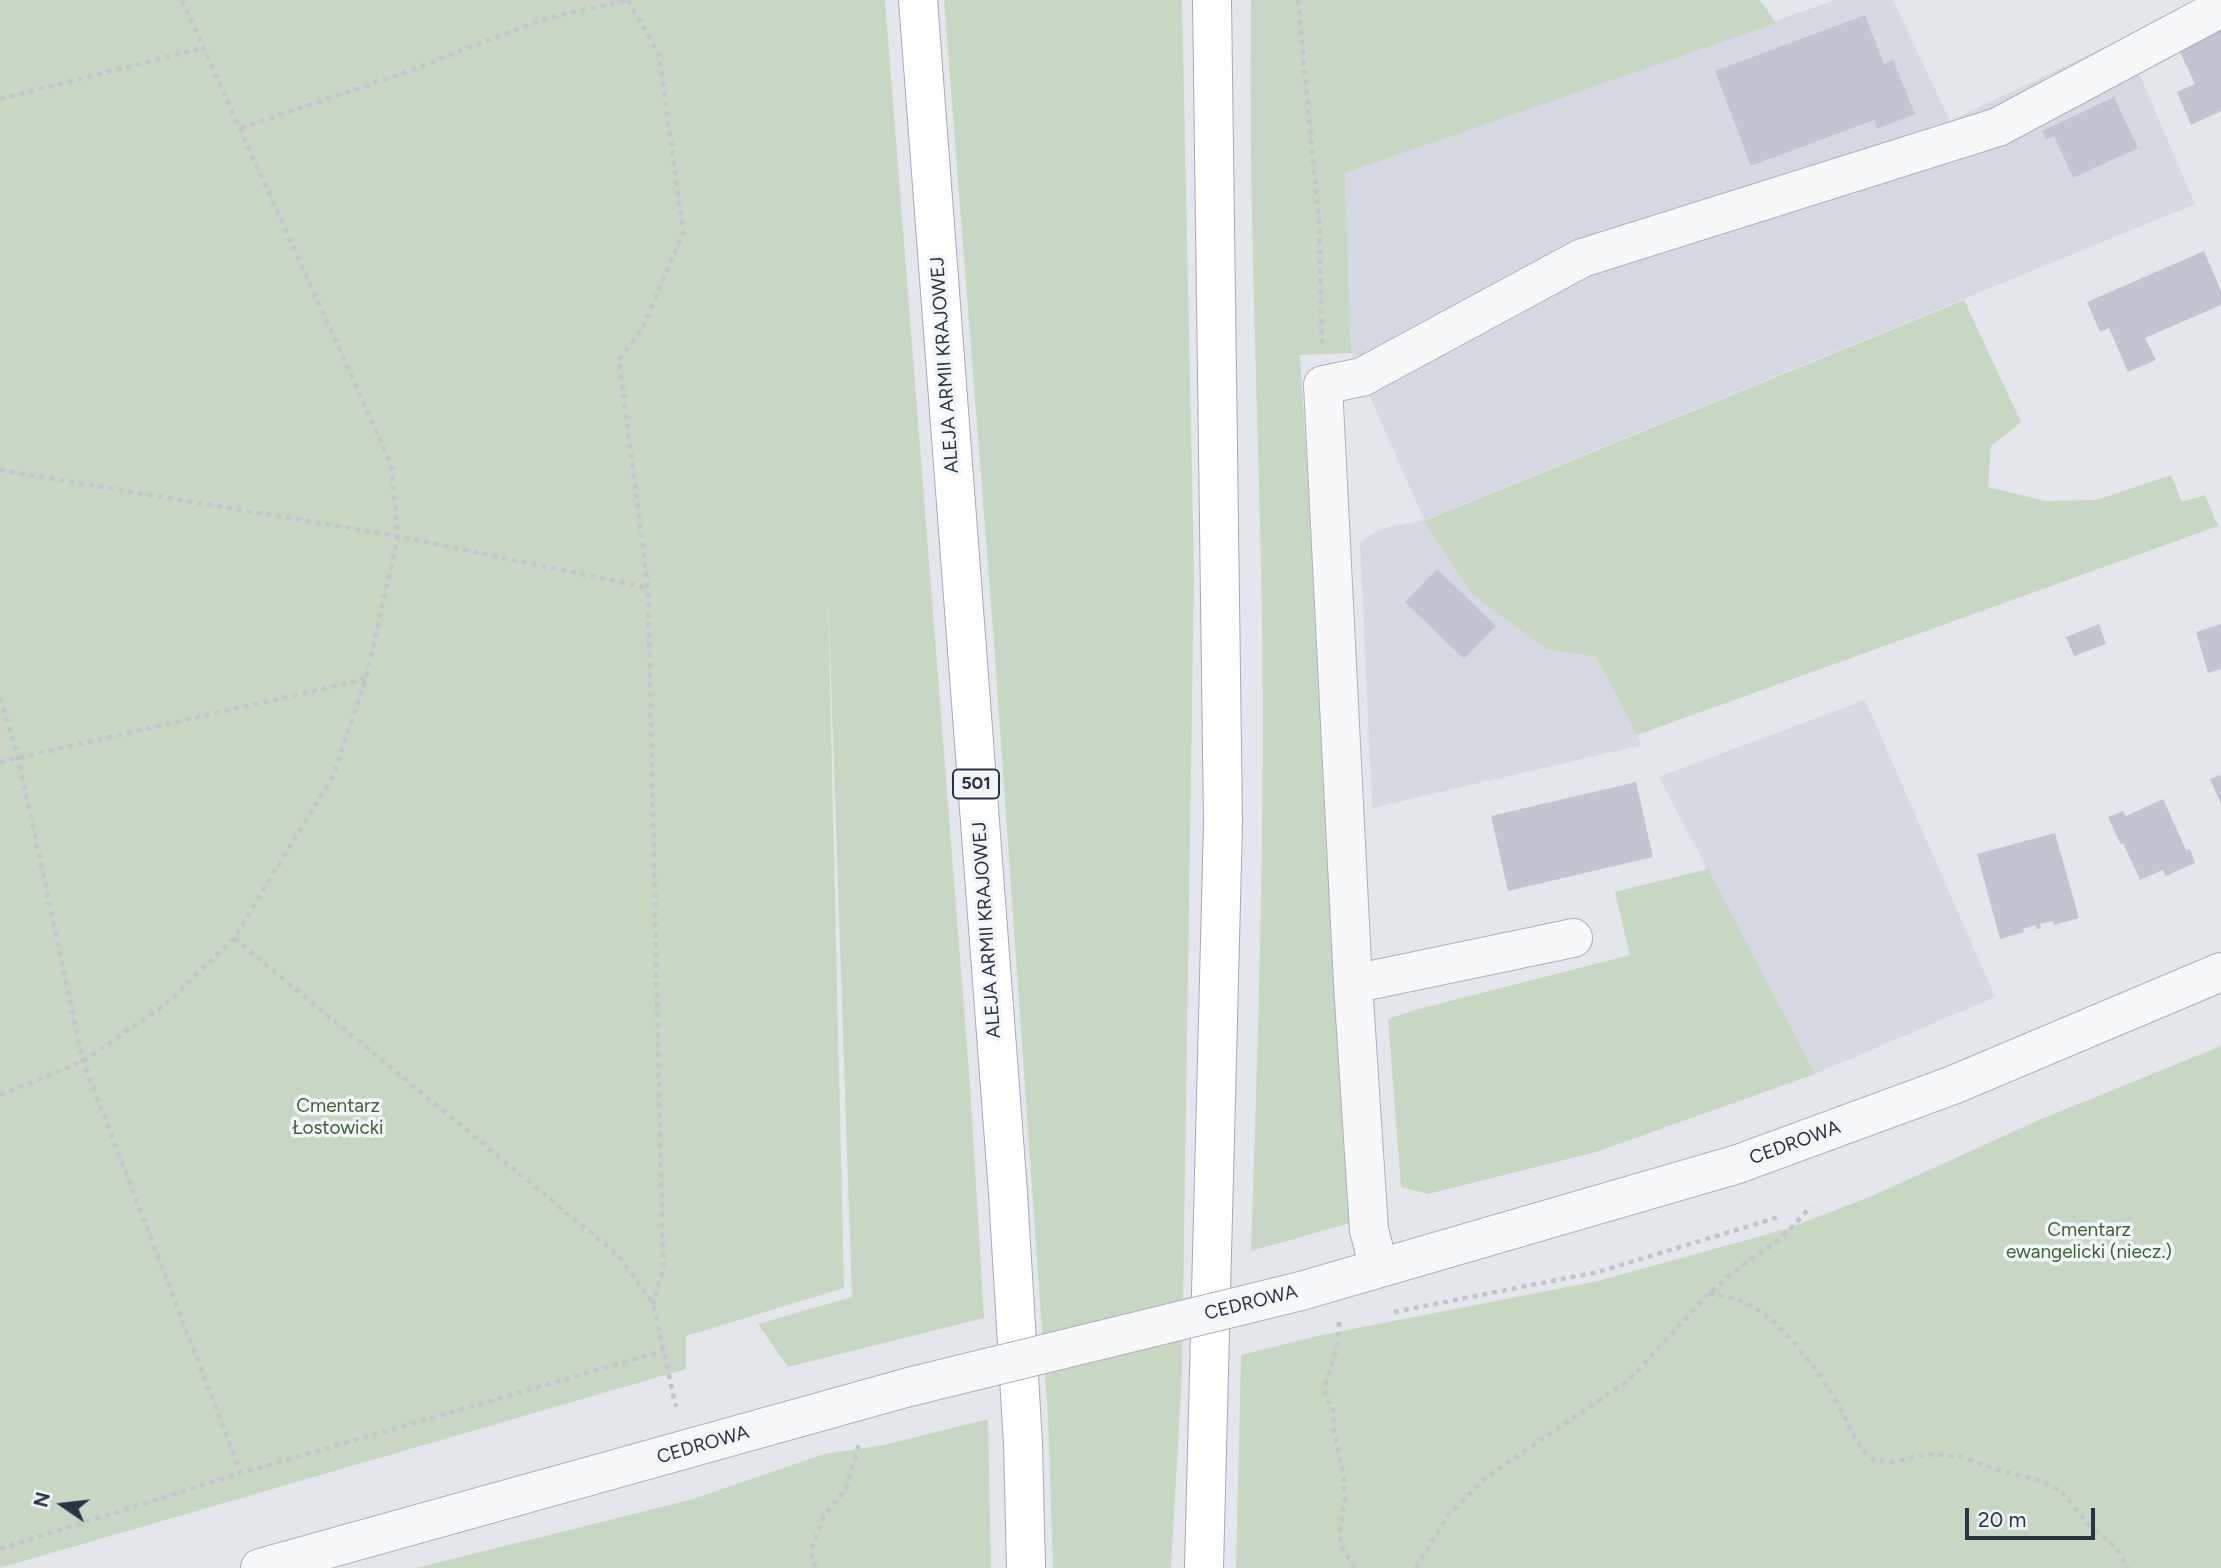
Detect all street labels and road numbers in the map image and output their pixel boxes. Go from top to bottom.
street label: ALEJA ARMII KRAJOWEJ [926,256,964,474]
road number: 501 [953,770,999,798]
street label: ALEJA ARMII KRAJOWEJ [968,821,1006,1039]
street label: CEDROWA [1746,1116,1844,1170]
street label: CEDROWA [1202,1280,1300,1326]
street label: CEDROWA [654,1421,752,1469]

